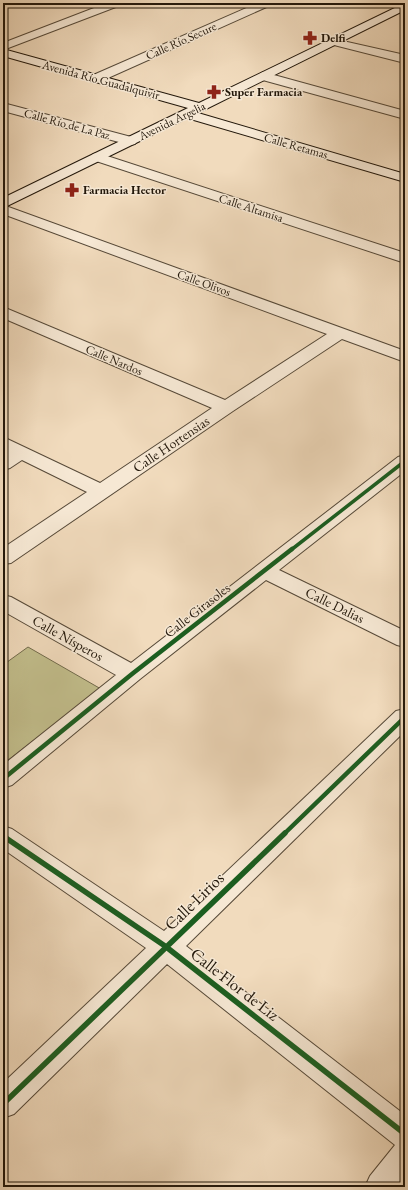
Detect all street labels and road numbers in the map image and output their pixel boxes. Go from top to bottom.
street label: Calle Río Secure [143,18,219,64]
street label: Avenida Río Guadalquivir [40,56,161,103]
street label: Avenida Argelia [135,98,208,145]
street label: Calle Río de La Paz [22,105,112,143]
street label: Calle Retamas [262,129,330,163]
street label: Calle Altamisa [217,190,285,226]
street label: Calle Olivos [175,266,233,300]
street label: Calle Nardos [83,341,145,379]
street label: Calle Hortensias [129,411,213,476]
street label: Calle Girasoles [160,578,234,641]
street label: Calle Dalias [302,583,368,627]
street label: Calle Nísperos [29,611,107,665]
street label: Calle Lirios [159,867,229,935]
street label: Calle Flor de Liz [186,943,284,1026]

